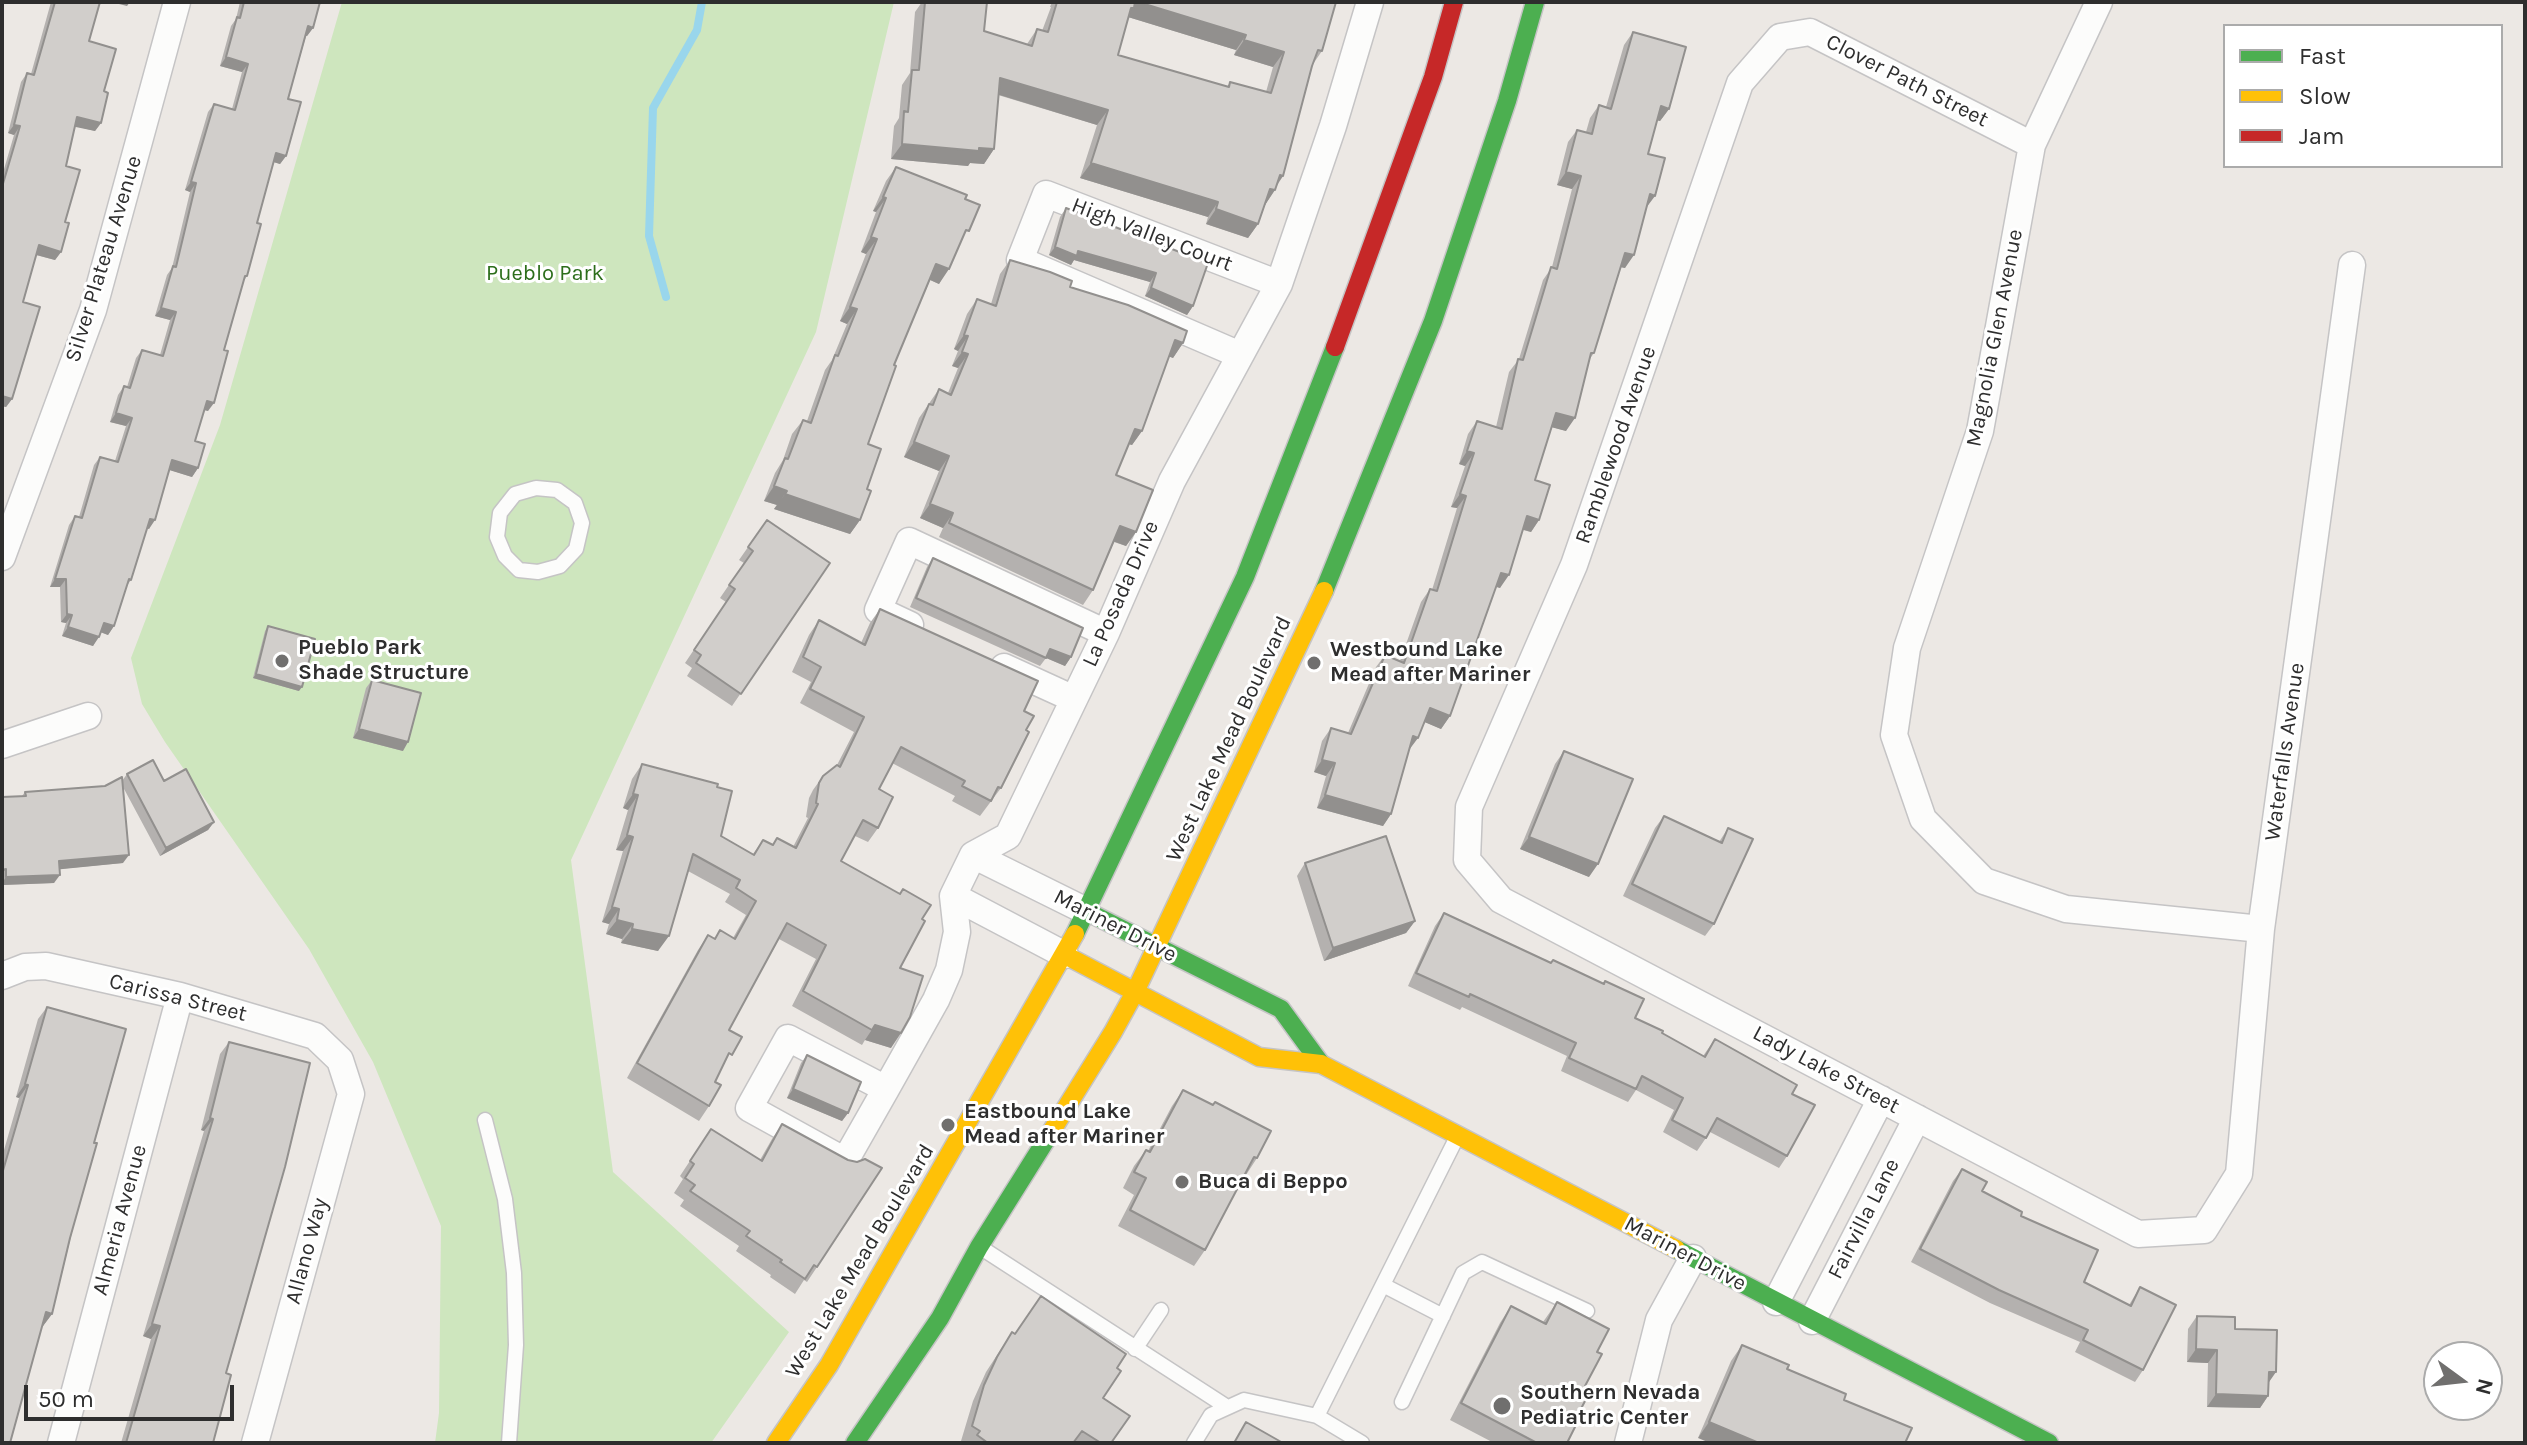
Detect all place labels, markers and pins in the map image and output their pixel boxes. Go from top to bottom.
place label: Pueblo Park Shade Structure [298,635,469,686]
place label: Westbound Lake Mead after Mariner [1330,637,1530,688]
marker: Pueblo Park Shade Structure [273,652,291,670]
marker: Westbound Lake Mead after Mariner [1305,654,1323,672]
place label: Eastbound Lake Mead after Mariner [964,1099,1164,1150]
marker: Eastbound Lake Mead after Mariner [939,1116,957,1134]
place label: Buca di Beppo [1198,1169,1348,1195]
marker: Buca di Beppo [1173,1173,1191,1191]
place label: Southern Nevada Pediatric Center [1520,1380,1700,1432]
marker: Southern Nevada Pediatric Center [1491,1395,1513,1417]

